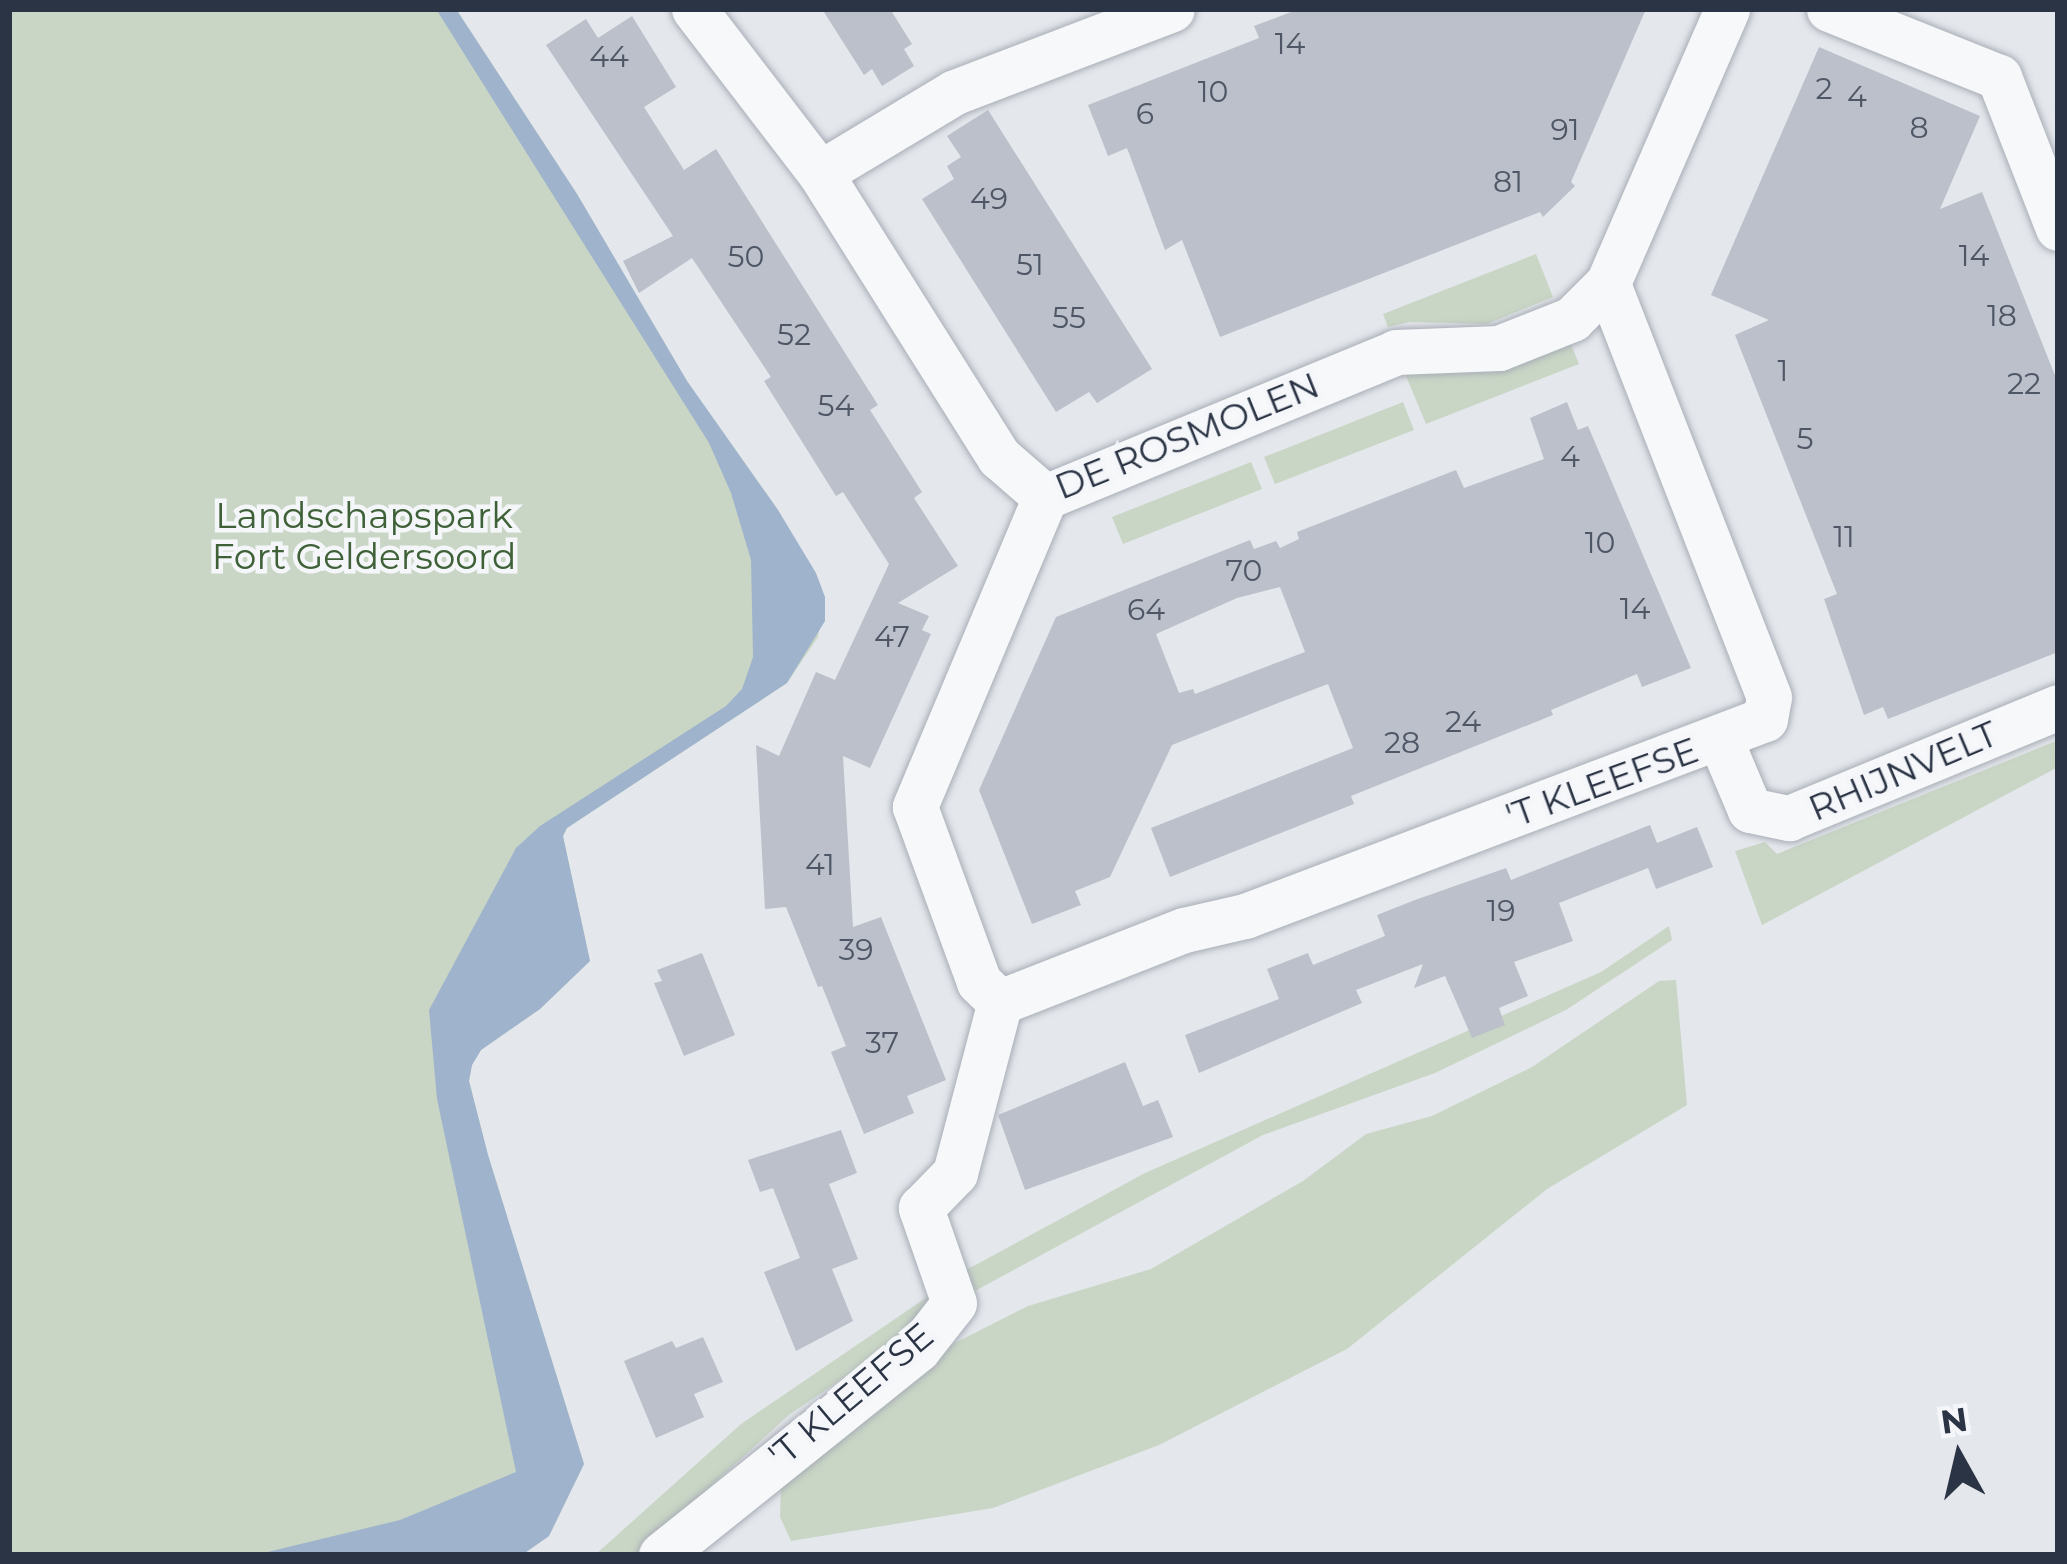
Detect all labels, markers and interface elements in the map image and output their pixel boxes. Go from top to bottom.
house number: 14 [1275,26,1305,62]
house number: 44 [589,39,629,75]
house number: 2 [1815,71,1833,107]
house number: 10 [1198,74,1228,110]
house number: 4 [1847,79,1867,115]
house number: 6 [1136,96,1154,132]
house number: 8 [1909,110,1929,146]
house number: 91 [1550,112,1580,148]
house number: 81 [1493,164,1523,200]
house number: 49 [970,181,1008,217]
house number: 14 [1959,238,1989,274]
house number: 50 [728,239,764,275]
house number: 51 [1016,247,1044,283]
house number: 18 [1987,298,2017,334]
house number: 55 [1052,300,1086,336]
house number: 52 [777,317,811,353]
house number: 1 [1778,353,1788,389]
street label: DE ROSMOLEN [1049,363,1325,509]
house number: 22 [2007,366,2041,402]
house number: 54 [818,388,854,424]
house number: 5 [1797,421,1813,457]
house number: 4 [1560,439,1580,475]
park label: Landschapspark Fort Geldersoord [212,493,516,578]
house number: 11 [1833,519,1855,555]
house number: 10 [1585,525,1615,561]
house number: 70 [1226,553,1262,589]
house number: 14 [1620,591,1650,627]
house number: 64 [1127,592,1165,628]
house number: 47 [874,619,910,655]
house number: 24 [1445,704,1481,740]
street label: RHIJNVELT [1802,712,2004,830]
house number: 28 [1384,725,1420,761]
street label: 'T KLEEFSE [1500,728,1704,838]
house number: 41 [805,847,835,883]
house number: 19 [1486,893,1516,929]
house number: 39 [838,932,874,968]
house number: 37 [865,1025,899,1061]
street label: 'T KLEEFSE [760,1314,942,1476]
north arrow [1899,1396,2019,1516]
text: N [1938,1399,1970,1442]

